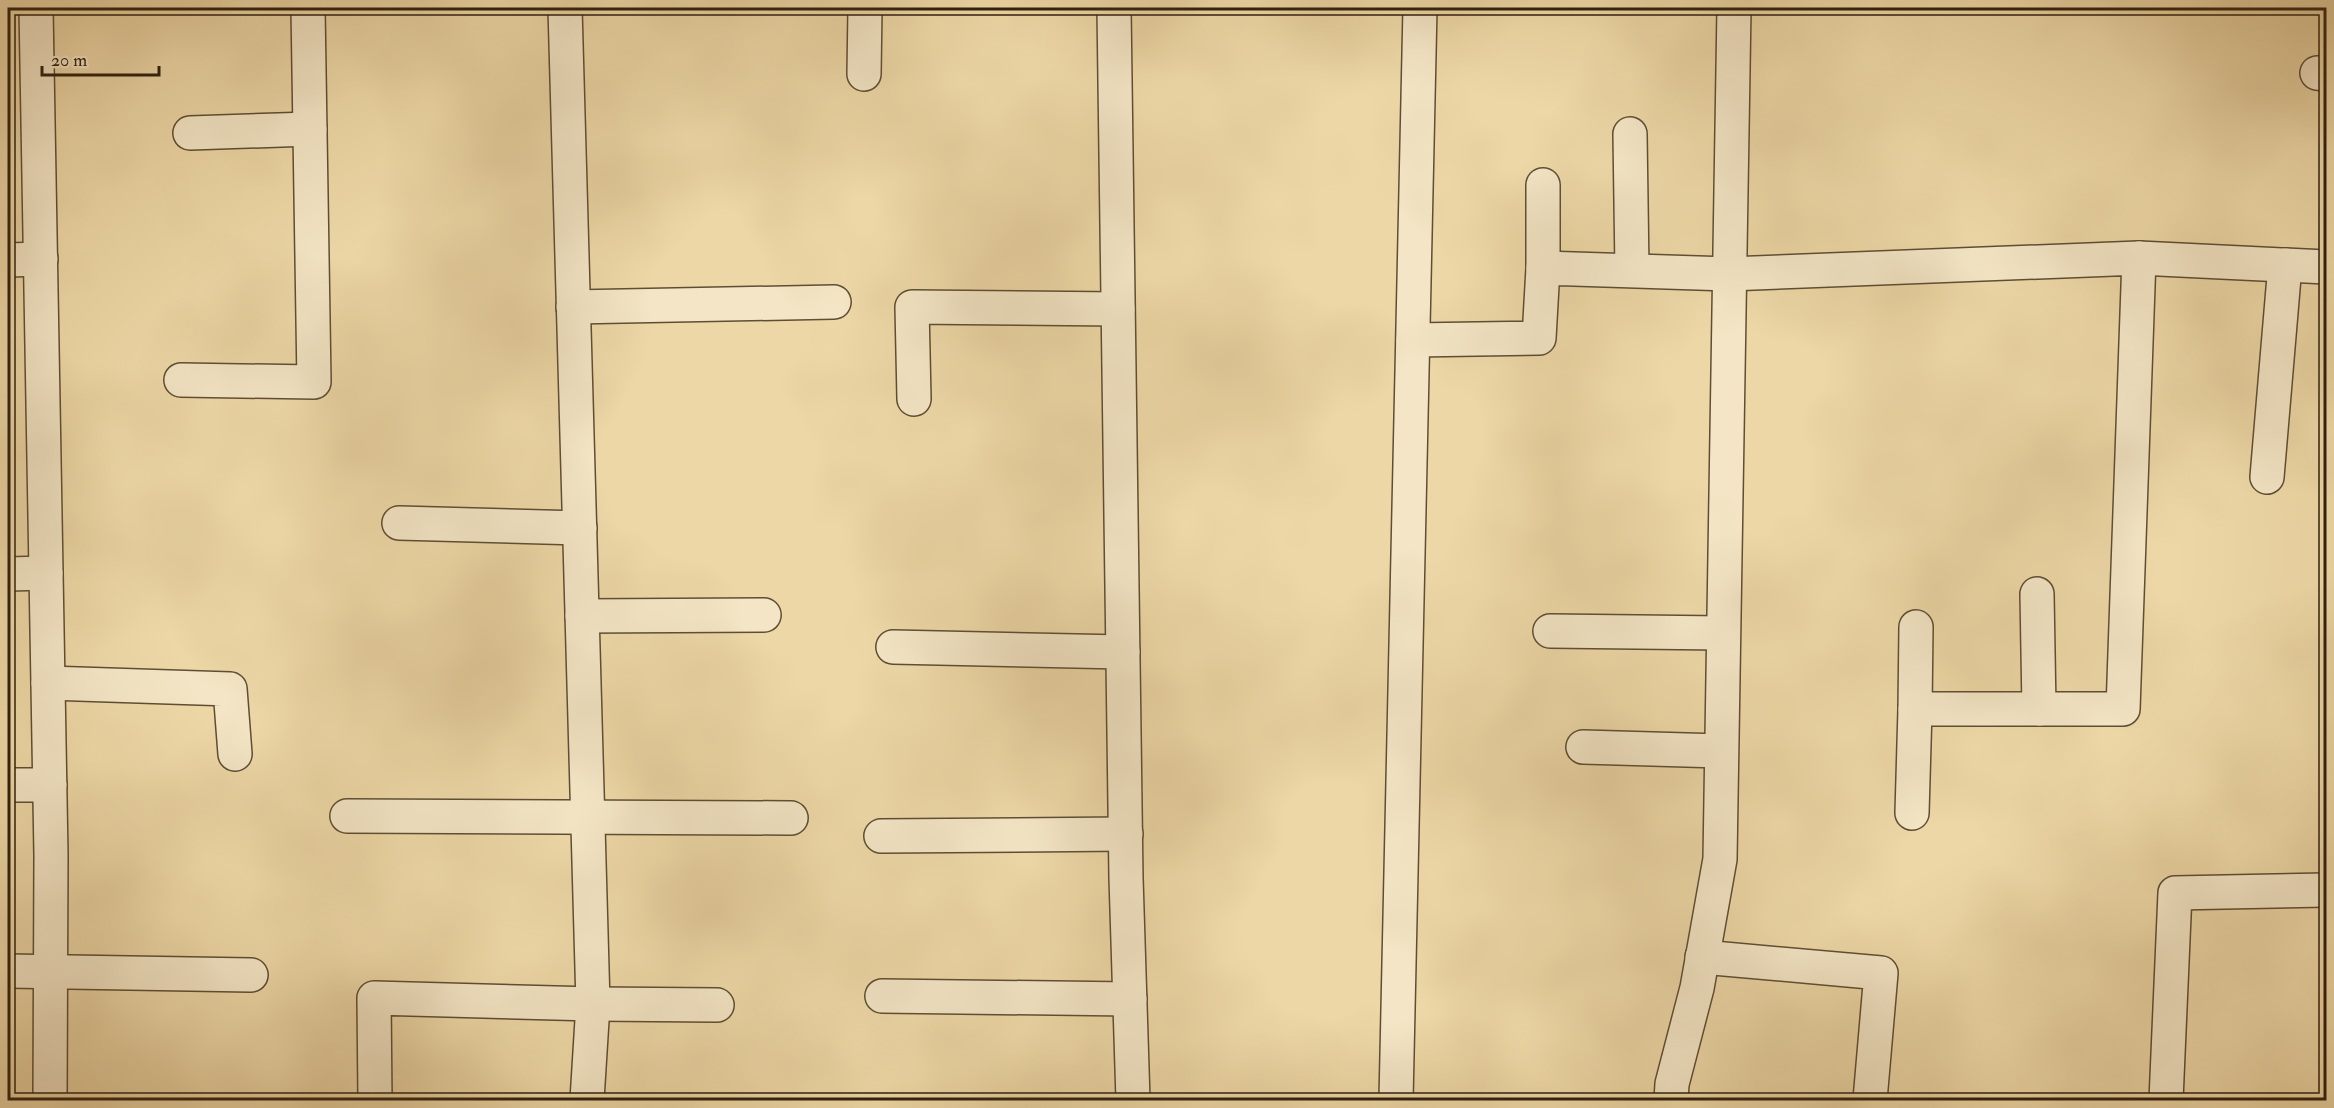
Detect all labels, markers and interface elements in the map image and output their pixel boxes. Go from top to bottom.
scale bar [42,39,159,77]
text: 20 m [51,49,87,72]

